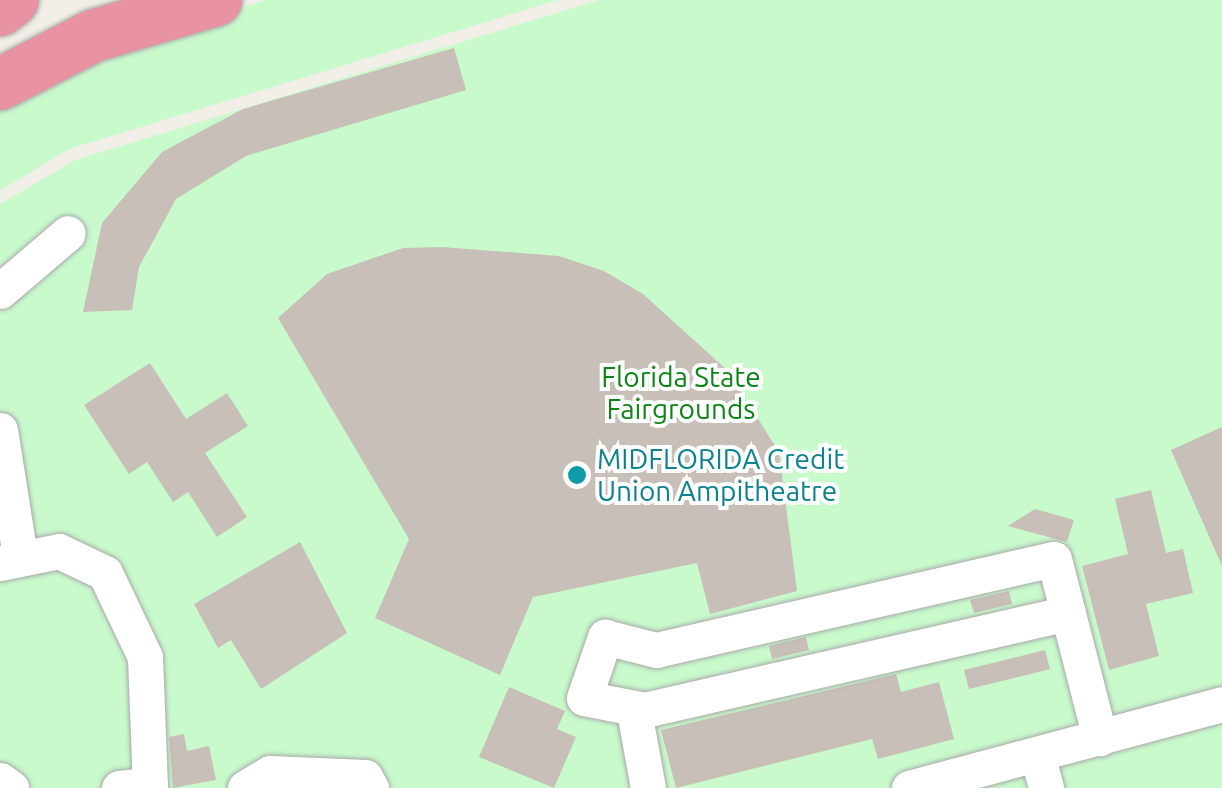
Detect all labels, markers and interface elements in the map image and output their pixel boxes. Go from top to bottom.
park label: Florida State Fairgrounds [601,360,761,426]
place label: MIDFLORIDA Credit Union Ampitheatre [597,442,844,508]
marker: MIDFLORIDA Credit Union Ampitheatre [566,464,588,486]

